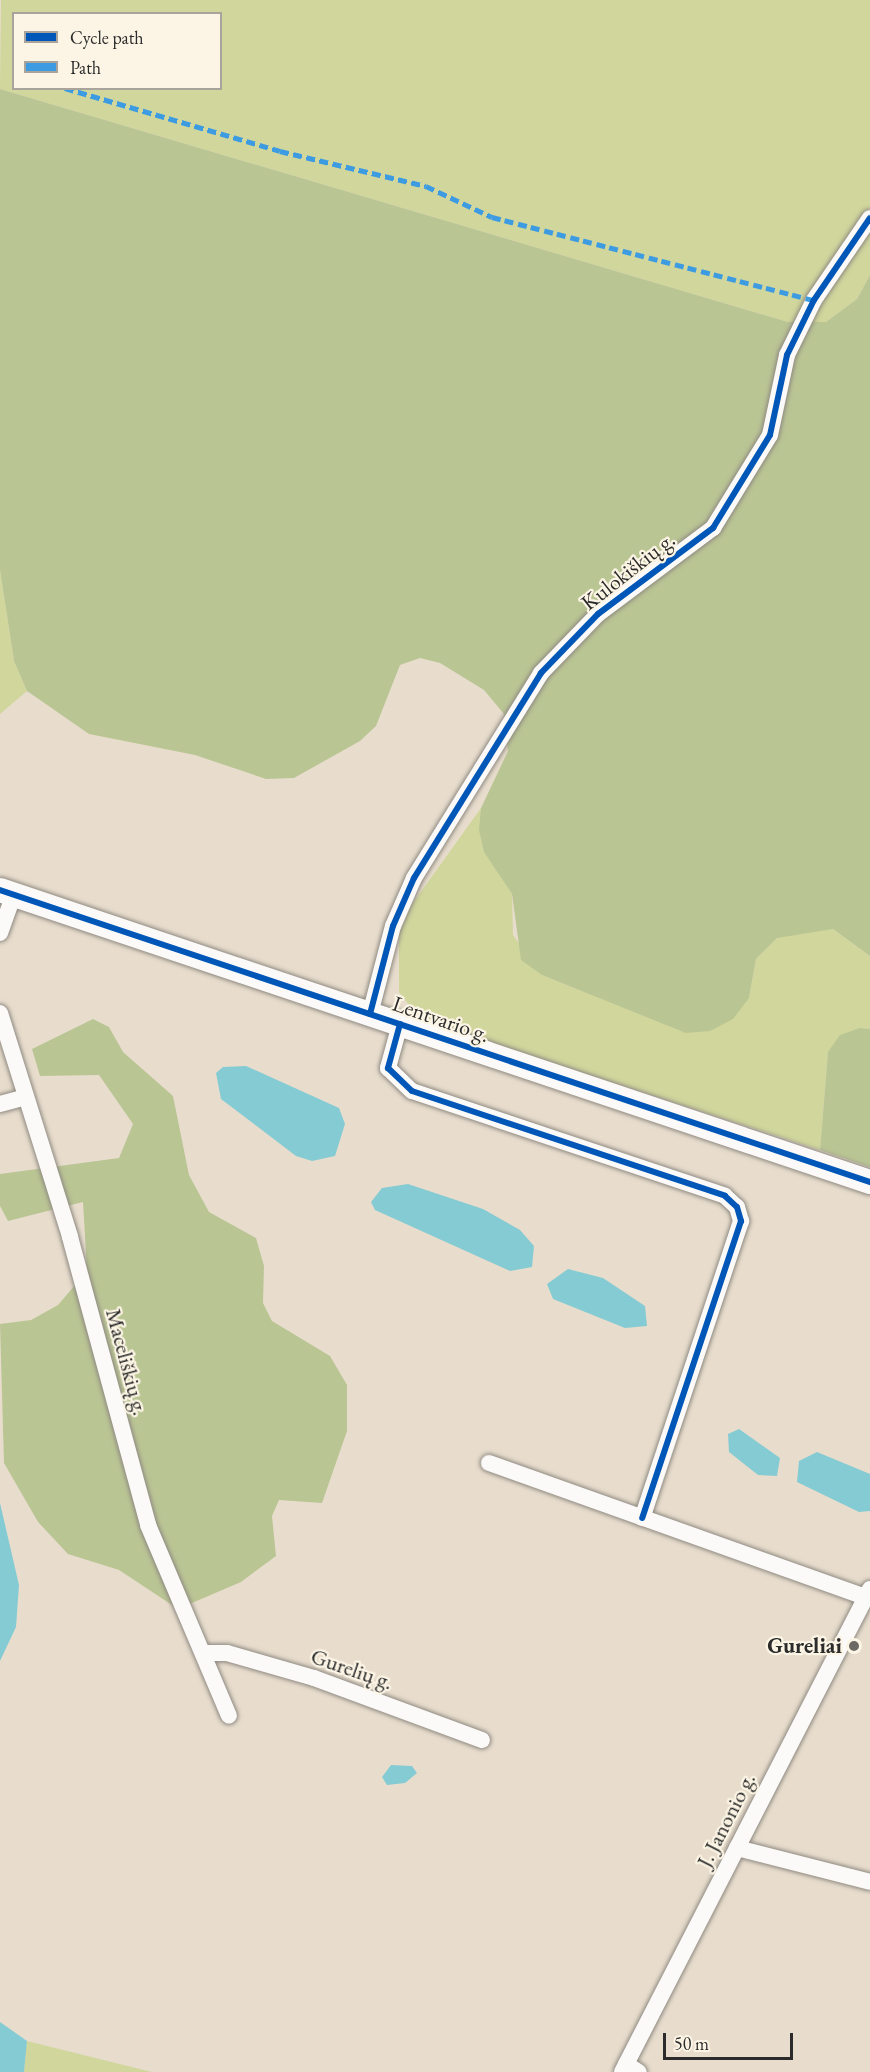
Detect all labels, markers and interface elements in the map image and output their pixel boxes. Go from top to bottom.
legend [12,12,222,90]
text: Cycle path [70,26,144,49]
text: Path [70,56,101,79]
street label: Kulokiškių g. [576,526,680,616]
street label: Lentvario g. [389,990,493,1048]
street label: Maceliškių g. [100,1306,154,1418]
place label: Gureliai [767,1633,842,1659]
marker: Gureliai [847,1639,861,1653]
street label: Gurelių g. [308,1643,396,1695]
street label: J. Janonio g. [691,1768,761,1872]
scale bar [666,2021,796,2059]
text: 50 m [674,2032,709,2055]

